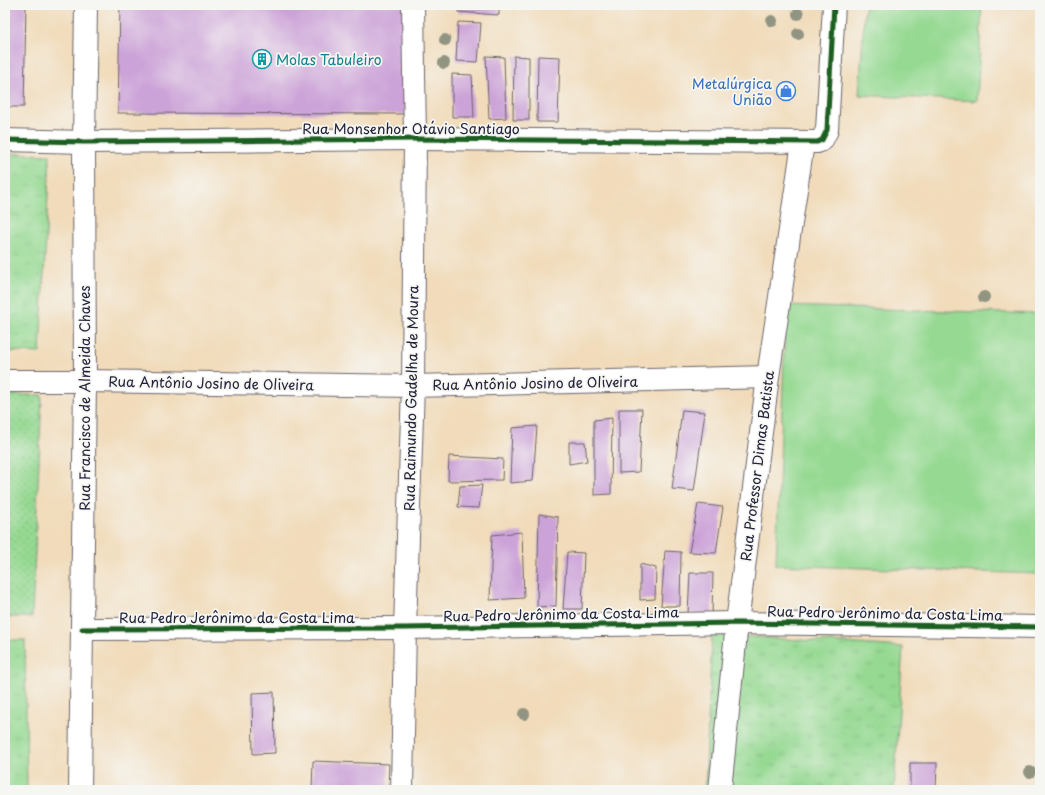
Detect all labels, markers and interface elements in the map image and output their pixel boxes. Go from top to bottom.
building icon: Molas Tabuleiro [251,48,273,70]
place label: Molas Tabuleiro [276,49,382,70]
place label: Metalúrgica União [692,73,772,110]
shop icon: Metalúrgica União [775,80,797,102]
street label: Rua Monsenhor Otávio Santiago [302,118,520,139]
street label: Rua Raimundo Gadelha de Moura [399,284,423,511]
street label: Rua Francisco de Almeida Chaves [74,285,95,511]
street label: Rua Professor Dimas Batista [735,369,779,562]
street label: Rua Antônio Josino de Oliveira [108,371,314,395]
street label: Rua Antônio Josino de Oliveira [432,371,638,395]
street label: Rua Pedro Jerônimo da Costa Lima [767,600,1003,626]
street label: Rua Pedro Jerônimo da Costa Lima [443,601,679,627]
street label: Rua Pedro Jerônimo da Costa Lima [119,607,355,628]

